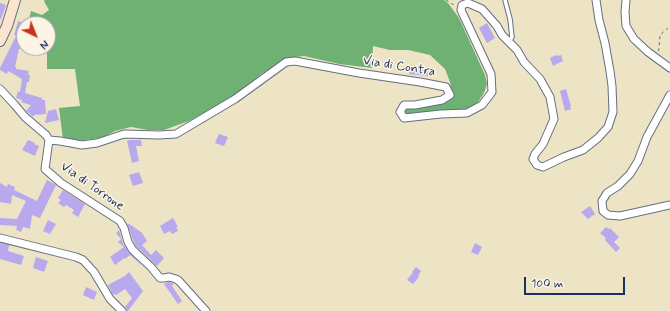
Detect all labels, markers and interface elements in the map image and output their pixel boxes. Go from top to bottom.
north arrow [16,16,56,56]
text: N [36,36,51,52]
street label: Via di Contra [362,54,436,80]
street label: Via di Torrone [57,159,127,215]
scale bar [526,269,627,295]
text: 100 m [531,276,563,292]

